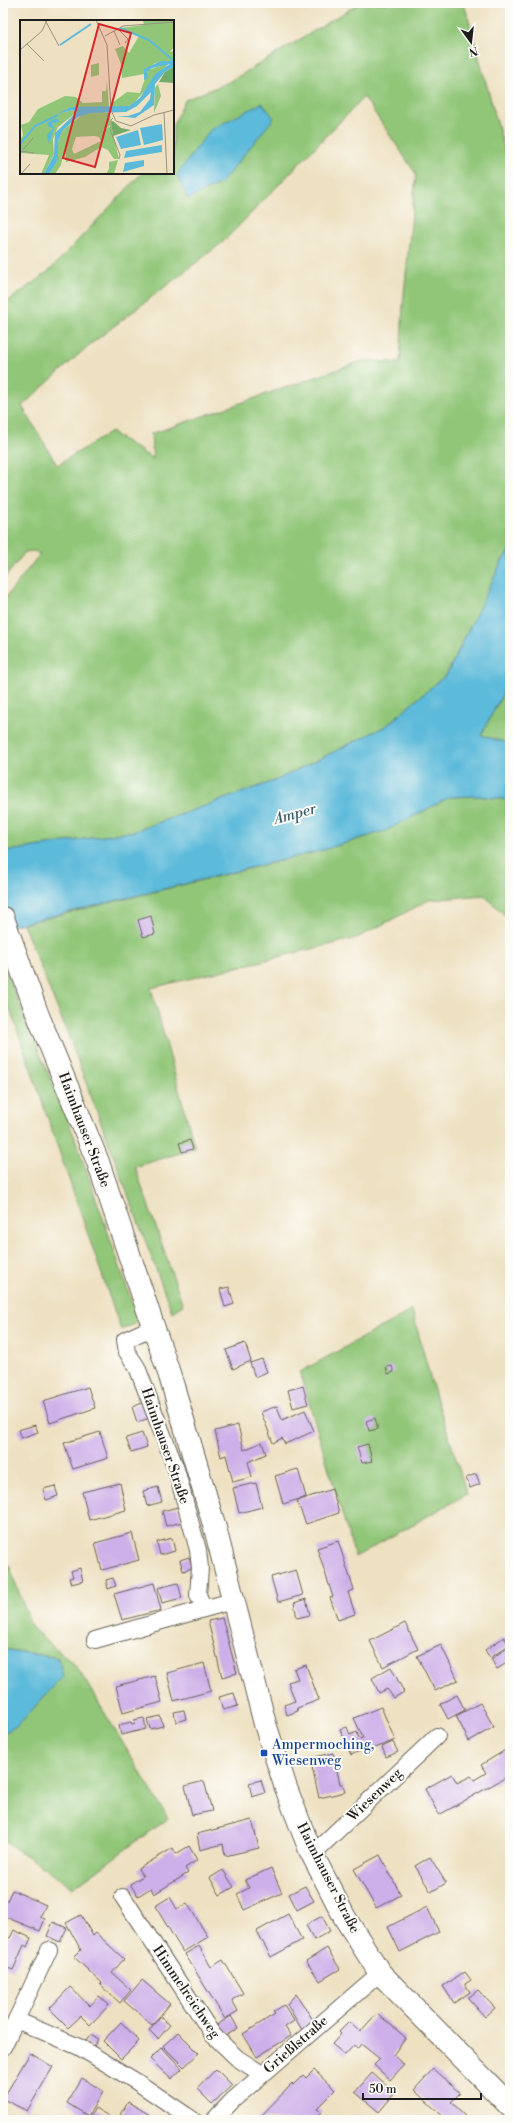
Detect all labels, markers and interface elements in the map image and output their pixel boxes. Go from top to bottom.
inset map [20,20,174,174]
north arrow [451,22,491,62]
text: N [467,43,479,59]
water label: Amper [270,799,319,829]
street label: Haimhauser Straße [54,1070,114,1190]
street label: Haimhauser Straße [137,1386,193,1506]
place label: Ampermoching, Wiesenweg [271,1736,374,1770]
marker: Ampermoching, Wiesenweg [259,1748,269,1758]
street label: Wiesenweg [343,1764,407,1826]
street label: Haimhauser Straße [292,1820,364,1936]
street label: Himmelreichweg [148,1942,224,2043]
street label: Grießlstraße [260,2012,332,2078]
scale bar [363,2075,481,2101]
text: 50 m [369,2082,397,2097]

